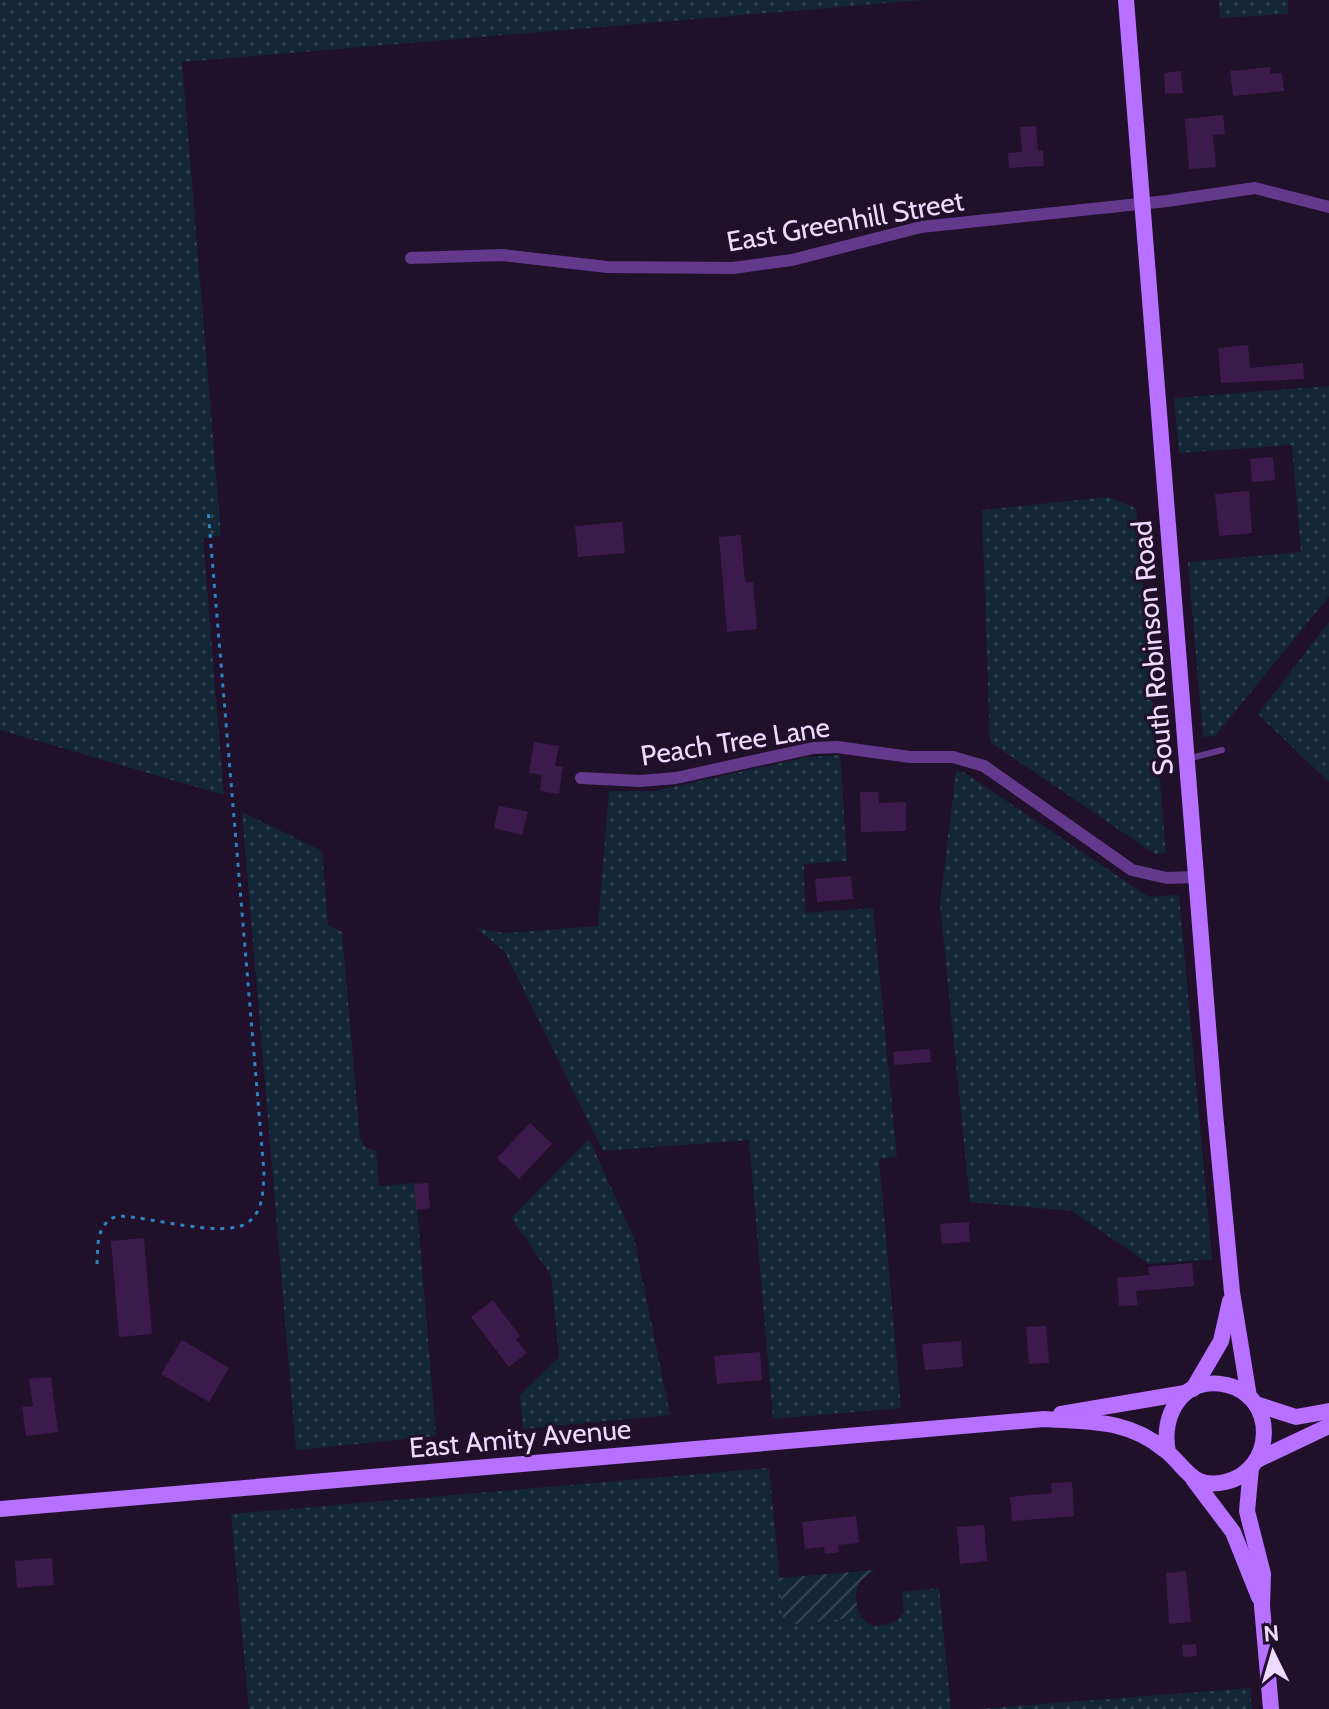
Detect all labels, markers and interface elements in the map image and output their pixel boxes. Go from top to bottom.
street label: East Greenhill Street [724,183,966,259]
street label: South Robinson Road [1124,519,1180,777]
street label: Peach Tree Lane [638,709,832,773]
street label: East Amity Avenue [408,1411,632,1465]
north arrow [1233,1613,1313,1693]
text: N [1262,1619,1280,1648]

